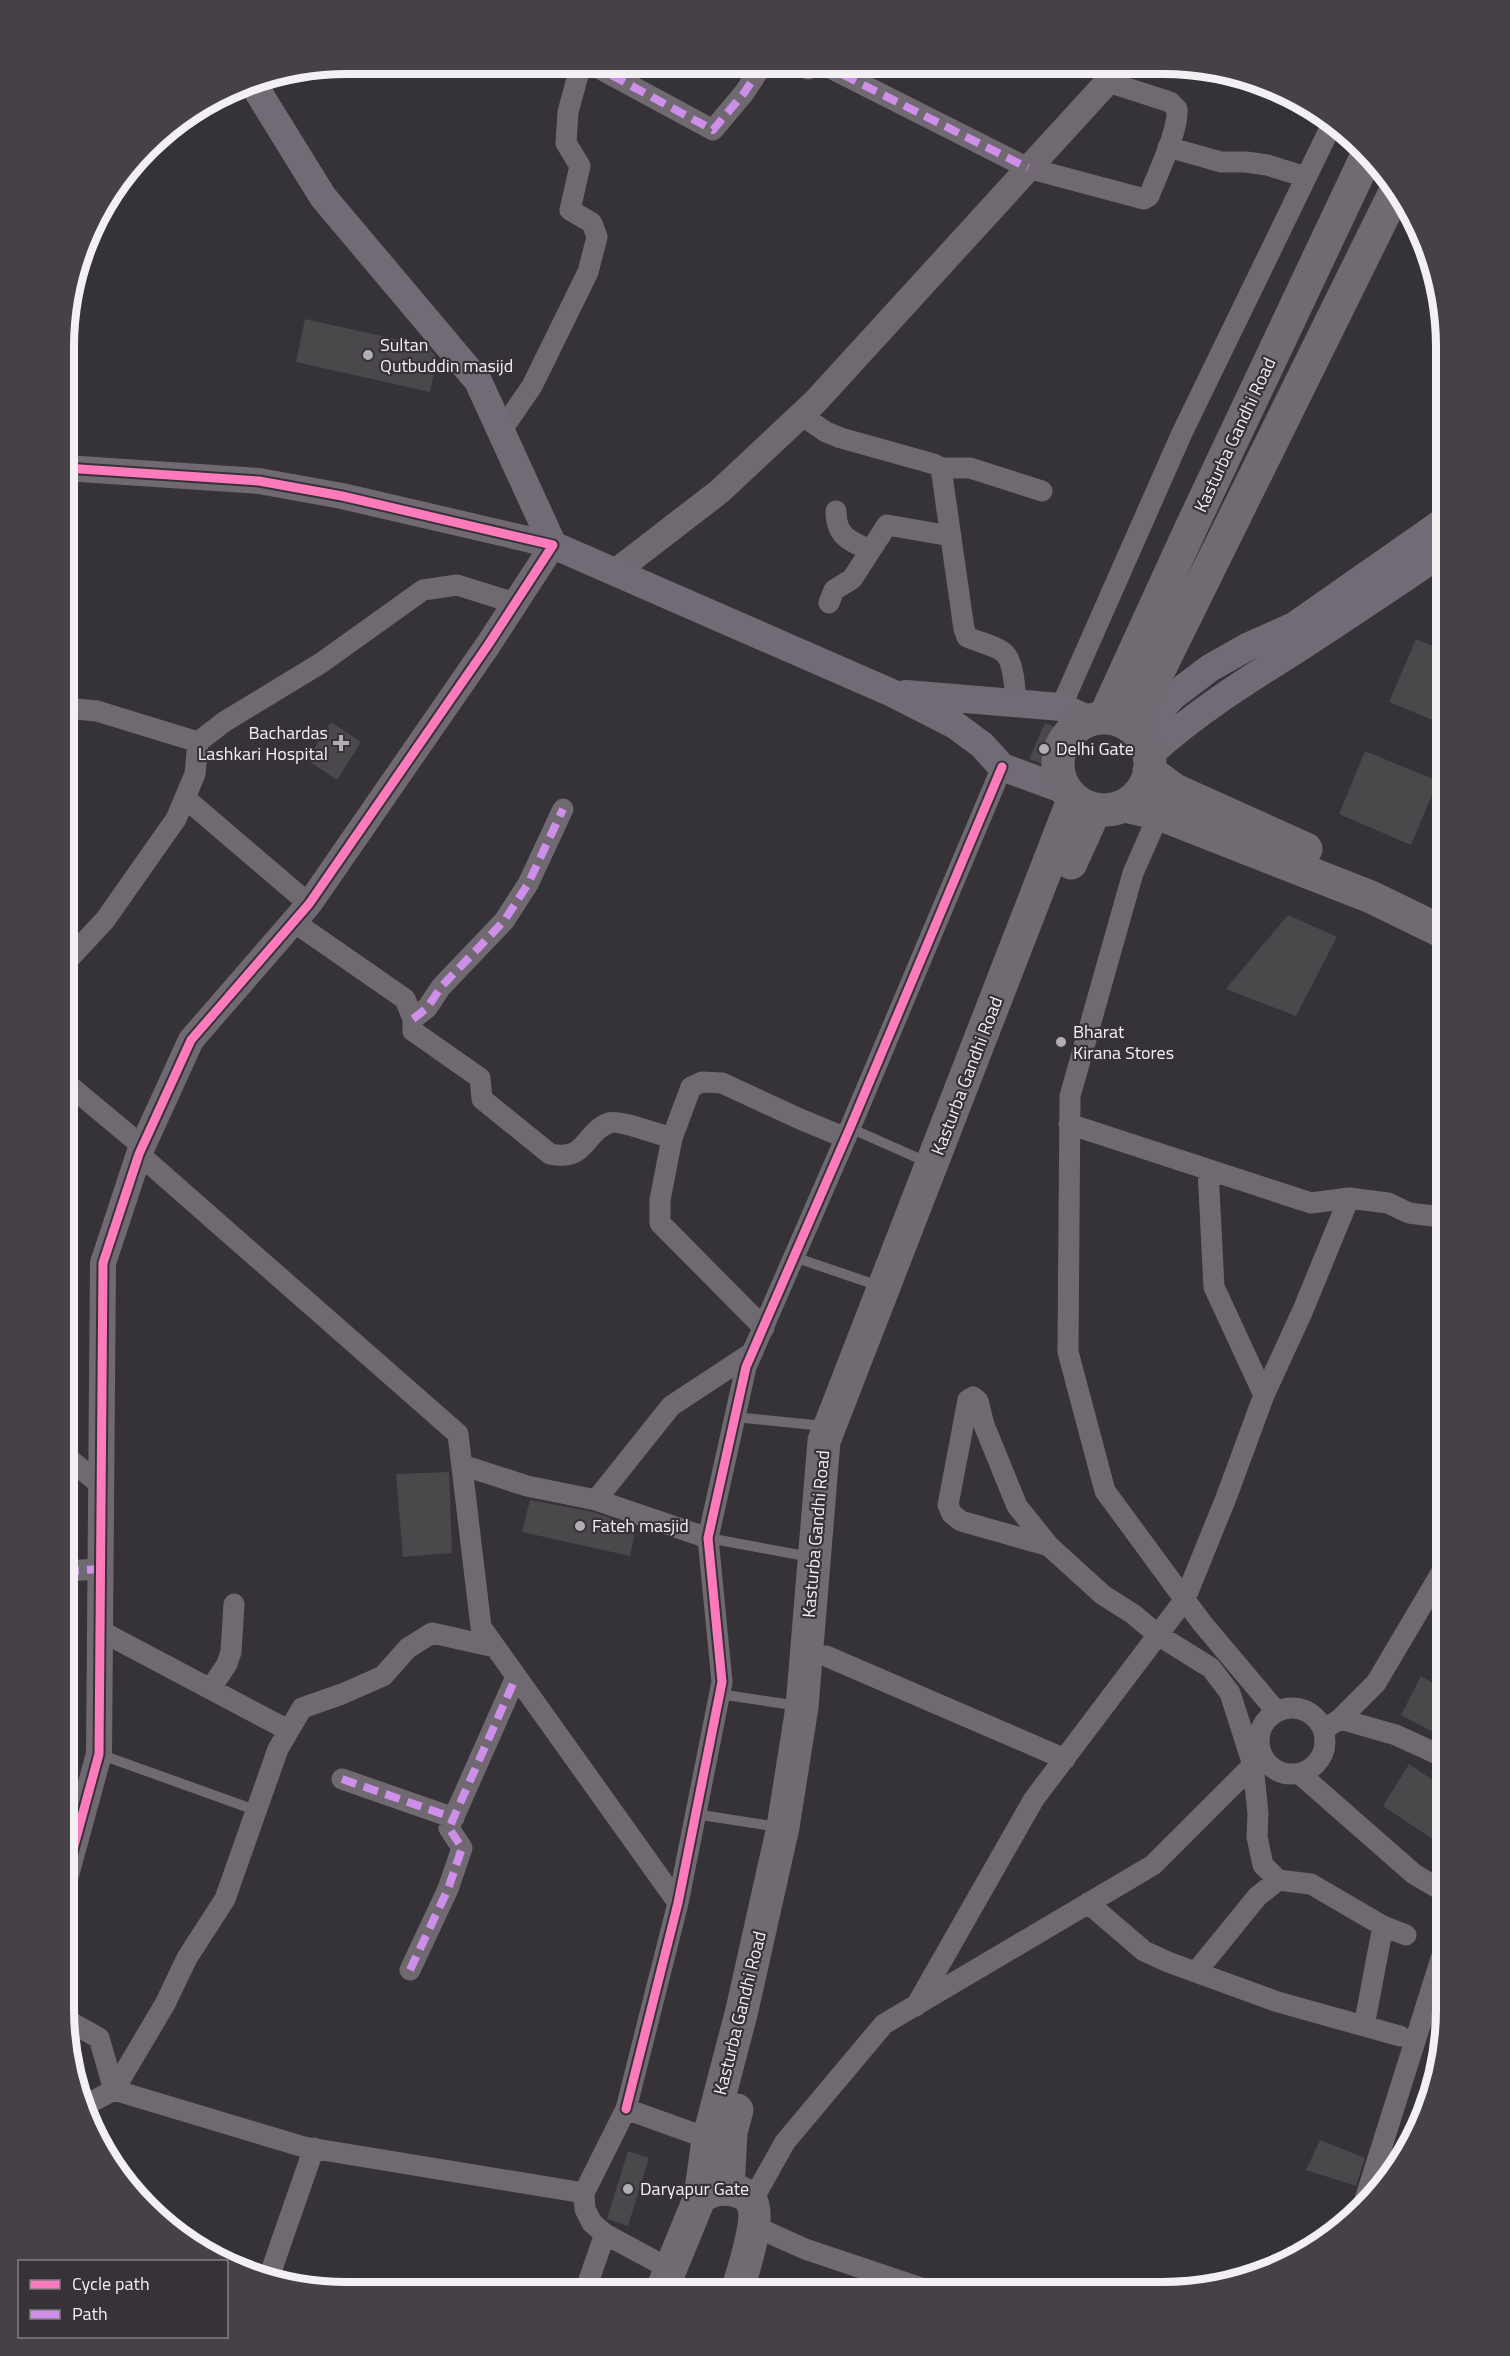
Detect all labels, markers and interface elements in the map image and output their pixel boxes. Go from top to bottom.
place label: Sultan Qutbuddin masijd [380,331,513,379]
marker: Sultan Qutbuddin masijd [361,348,375,362]
street label: Kasturba Gandhi Road [1187,353,1282,517]
place label: Bachardas Lashkari Hospital [198,719,328,767]
marker: Bachardas Lashkari Hospital [332,734,350,752]
place label: Delhi Gate [1056,735,1134,762]
marker: Delhi Gate [1037,742,1051,756]
street label: Kasturba Gandhi Road [924,993,1009,1159]
place label: Bharat Kirana Stores [1073,1018,1174,1066]
marker: Bharat Kirana Stores [1054,1035,1068,1049]
street label: Kasturba Gandhi Road [795,1449,836,1619]
place label: Fateh masjid [592,1512,689,1539]
marker: Fateh masjid [573,1519,587,1533]
street label: Kasturba Gandhi Road [706,1928,773,2098]
place label: Daryapur Gate [640,2175,749,2202]
marker: Daryapur Gate [621,2182,635,2196]
legend [18,2260,228,2338]
text: Cycle path [72,2270,150,2297]
text: Path [72,2300,108,2327]

